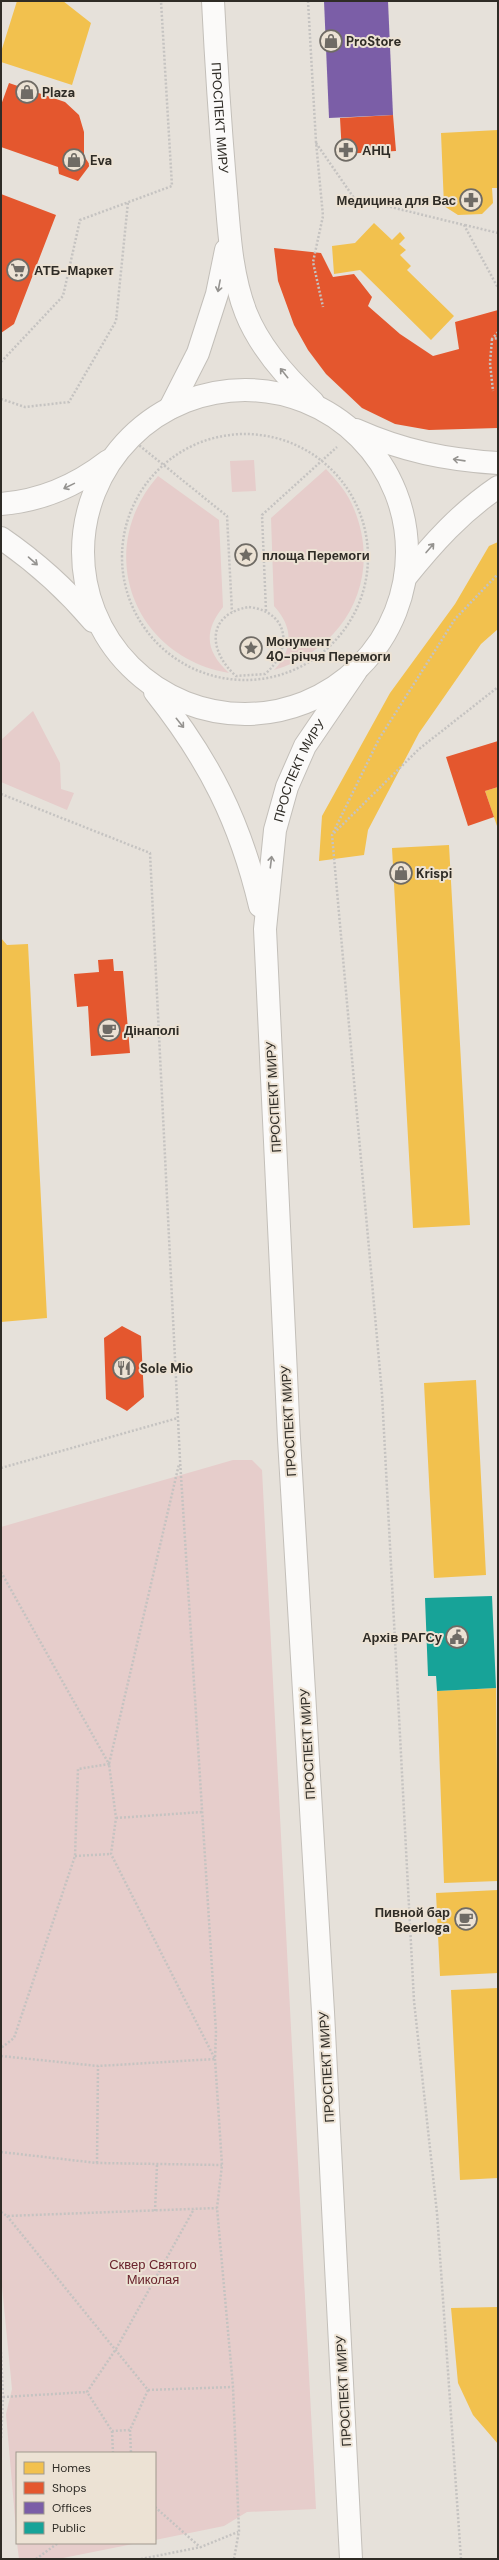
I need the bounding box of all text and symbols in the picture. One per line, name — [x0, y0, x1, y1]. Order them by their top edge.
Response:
shop icon: ProStore — [318, 28, 344, 54]
place label: ProStore — [346, 33, 402, 50]
street label: ПРОСПЕКТ МИРУ — [207, 62, 232, 175]
shop icon: Plaza — [14, 79, 40, 105]
place label: Plaza — [42, 84, 75, 101]
pharmacy icon: АНЦ — [333, 137, 359, 163]
place label: АНЦ — [362, 142, 391, 159]
shop icon: Eva — [61, 147, 87, 173]
place label: Eva — [90, 152, 112, 169]
pharmacy icon: Медицина для Вас — [458, 187, 484, 213]
place label: Медицина для Вас — [337, 192, 456, 209]
supermarket icon: АТБ-Маркет — [5, 257, 31, 283]
place label: АТБ-Маркет — [34, 262, 114, 279]
one-way arrow — [215, 279, 223, 292]
one-way arrow — [280, 367, 289, 378]
one-way arrow — [453, 456, 466, 464]
one-way arrow — [63, 483, 75, 490]
place icon: площа Перемоги — [233, 542, 259, 568]
one-way arrow — [425, 543, 434, 553]
place label: площа Перемоги — [262, 547, 370, 564]
one-way arrow — [27, 556, 38, 565]
place label: Монумент 40-річчя Перемоги — [266, 633, 391, 665]
place icon: Монумент 40-річчя Перемоги — [238, 635, 264, 661]
street label: ПРОСПЕКТ МИРУ — [270, 716, 330, 824]
one-way arrow — [176, 717, 184, 728]
one-way arrow — [267, 856, 275, 869]
shop icon: Krispi — [388, 860, 414, 886]
place label: Krispi — [416, 865, 452, 882]
cafe icon: Дінаполі — [96, 1017, 122, 1043]
place label: Дінаполі — [124, 1022, 179, 1039]
street label: ПРОСПЕКТ МИРУ — [262, 1040, 285, 1153]
restaurant icon: Sole Mio — [111, 1355, 137, 1381]
place label: Sole Mio — [140, 1360, 193, 1377]
street label: ПРОСПЕКТ МИРУ — [277, 1364, 300, 1477]
public building icon: Архів РАГСу — [444, 1624, 470, 1650]
place label: Архів РАГСу — [362, 1629, 443, 1646]
street label: ПРОСПЕКТ МИРУ — [296, 1687, 319, 1800]
place label: Пивной бар Beerloga — [375, 1904, 450, 1936]
cafe icon: Пивной бар Beerloga — [453, 1906, 479, 1932]
street label: ПРОСПЕКТ МИРУ — [315, 2010, 338, 2123]
park label: Сквер Святого Миколая — [109, 2256, 197, 2288]
street label: ПРОСПЕКТ МИРУ — [332, 2334, 355, 2447]
legend — [16, 2452, 156, 2544]
text: Homes — [52, 2460, 91, 2476]
text: Shops — [52, 2480, 87, 2496]
text: Offices — [52, 2500, 92, 2516]
text: Public — [52, 2520, 86, 2536]

